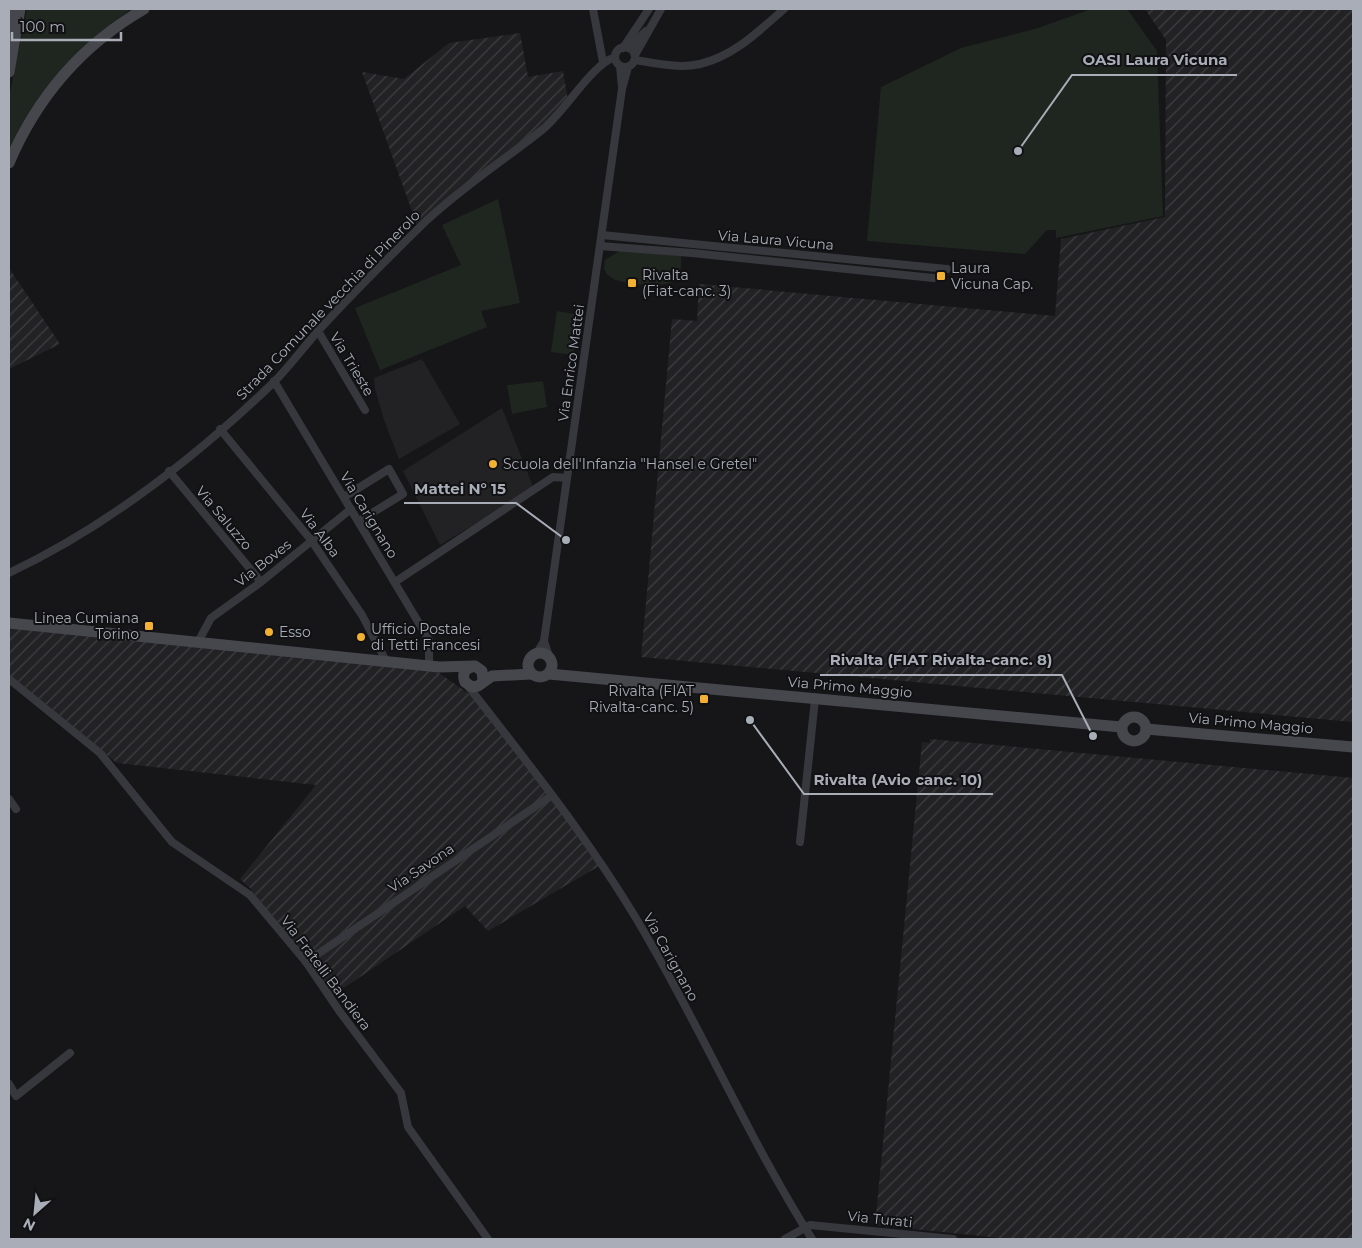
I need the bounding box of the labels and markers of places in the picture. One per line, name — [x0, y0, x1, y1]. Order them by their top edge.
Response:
callout: OASI Laura Vicuna — [1072, 45, 1237, 75]
place label: Laura Vicuna Cap. — [951, 259, 1033, 293]
place label: Rivalta (Fiat-canc. 3) — [642, 266, 731, 300]
marker: Laura Vicuna Cap. — [935, 270, 947, 282]
marker: Rivalta (Fiat-canc. 3) — [626, 277, 638, 289]
place label: Scuola dell'Infanzia "Hansel e Gretel" — [503, 455, 757, 473]
marker: Scuola dell'Infanzia "Hansel e Gretel" — [487, 458, 499, 470]
callout: Mattei N° 15 — [404, 473, 516, 503]
place label: Linea Cumiana Torino — [34, 609, 139, 643]
marker: Linea Cumiana Torino — [143, 620, 155, 632]
place label: Ufficio Postale di Tetti Francesi — [371, 620, 481, 654]
place label: Esso — [279, 623, 311, 641]
marker: Esso — [263, 626, 275, 638]
marker: Ufficio Postale di Tetti Francesi — [355, 631, 367, 643]
callout: Rivalta (FIAT Rivalta-canc. 8) — [820, 645, 1062, 675]
place label: Rivalta (FIAT Rivalta-canc. 5) — [589, 682, 694, 716]
marker: Rivalta (FIAT Rivalta-canc. 5) — [698, 693, 710, 705]
callout: Rivalta (Avio canc. 10) — [804, 764, 993, 794]

